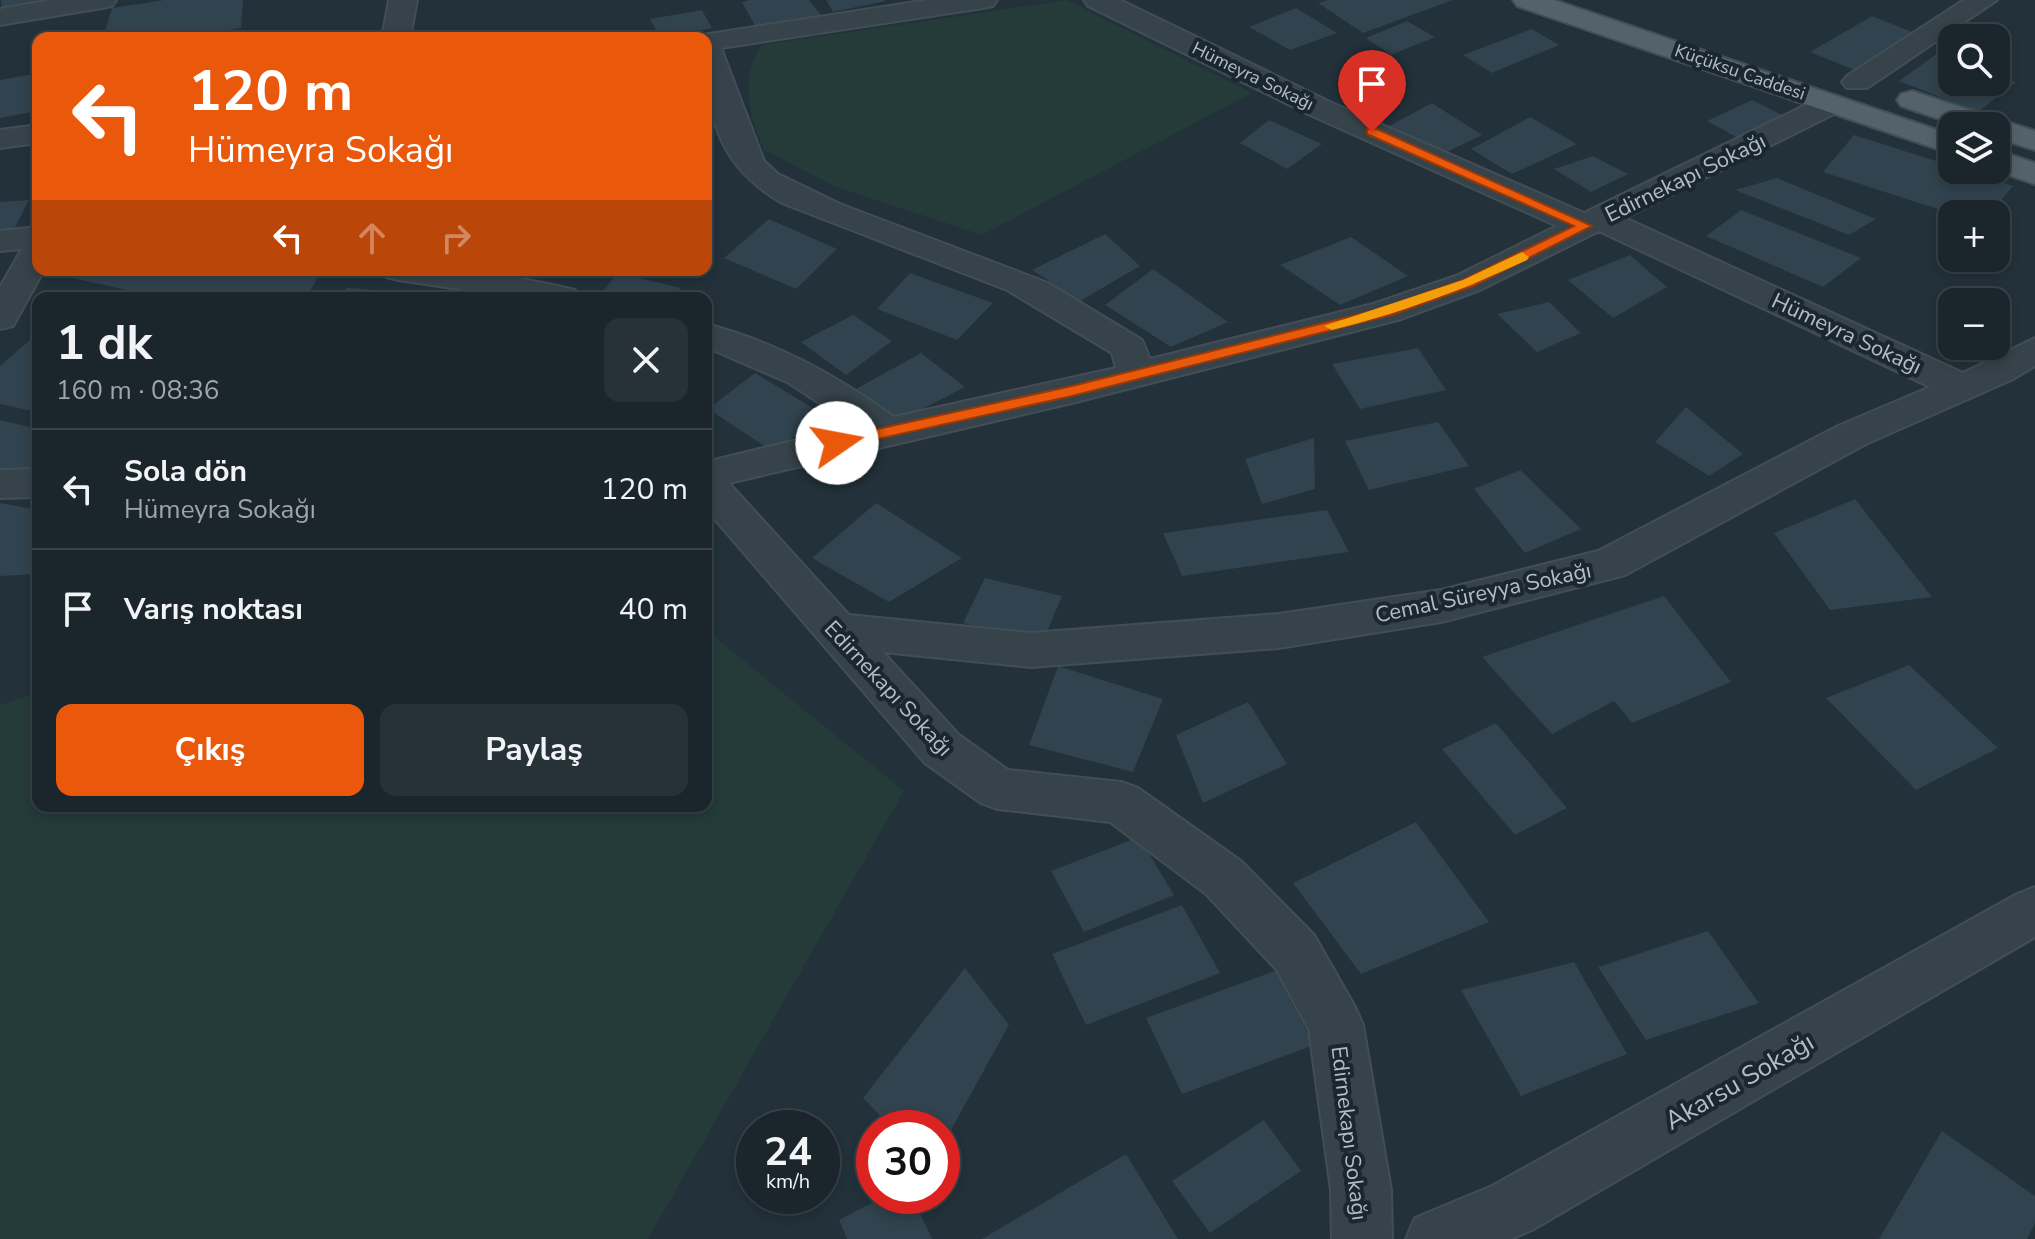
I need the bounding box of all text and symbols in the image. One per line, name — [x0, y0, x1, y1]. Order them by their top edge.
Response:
map controls — [1938, 24, 2010, 360]
button: search — [1938, 24, 2010, 96]
street label: Hümeyra Sokağı — [1188, 36, 1318, 116]
street label: Küçüksu Caddesi — [1672, 38, 1808, 106]
pin — [1338, 50, 1406, 132]
text: 120 m — [188, 53, 353, 130]
icon: arrive — [1350, 62, 1394, 106]
icon: left — [56, 64, 160, 168]
button: layers — [1938, 112, 2010, 184]
text: Hümeyra Sokağı — [188, 126, 453, 175]
street label: Edirnekapı Sokağı — [1600, 126, 1771, 230]
button: + — [1938, 200, 2010, 272]
icon: left — [266, 216, 310, 260]
icon: ahead — [350, 216, 394, 260]
icon: right — [434, 216, 478, 260]
street label: Hümeyra Sokağı — [1767, 286, 1926, 382]
button: − — [1938, 288, 2010, 360]
text: 1 dk — [56, 310, 152, 376]
button: close — [604, 318, 688, 402]
text: 160 m · 08:36 — [56, 373, 219, 408]
position arrow — [795, 401, 879, 485]
text: Sola dön — [124, 451, 247, 492]
icon: left — [56, 467, 100, 511]
text: 120 m — [601, 469, 688, 510]
text: Hümeyra Sokağı — [124, 492, 316, 527]
street label: Cemal Süreyya Sokağı — [1372, 555, 1594, 631]
icon: arrive — [56, 587, 100, 631]
text: Varış noktası — [124, 589, 303, 630]
text: 40 m — [619, 589, 688, 630]
street label: Edirnekapı Sokağı — [818, 614, 959, 763]
button: Çıkış — [56, 704, 364, 796]
button: Paylaş — [380, 704, 688, 796]
street label: Akarsu Sokağı — [1658, 1025, 1820, 1138]
street label: Edirnekapı Sokağı — [1323, 1044, 1375, 1222]
speed limit sign: 30 — [856, 1110, 960, 1214]
text: 24 — [764, 1125, 812, 1179]
text: km/h — [766, 1168, 810, 1195]

